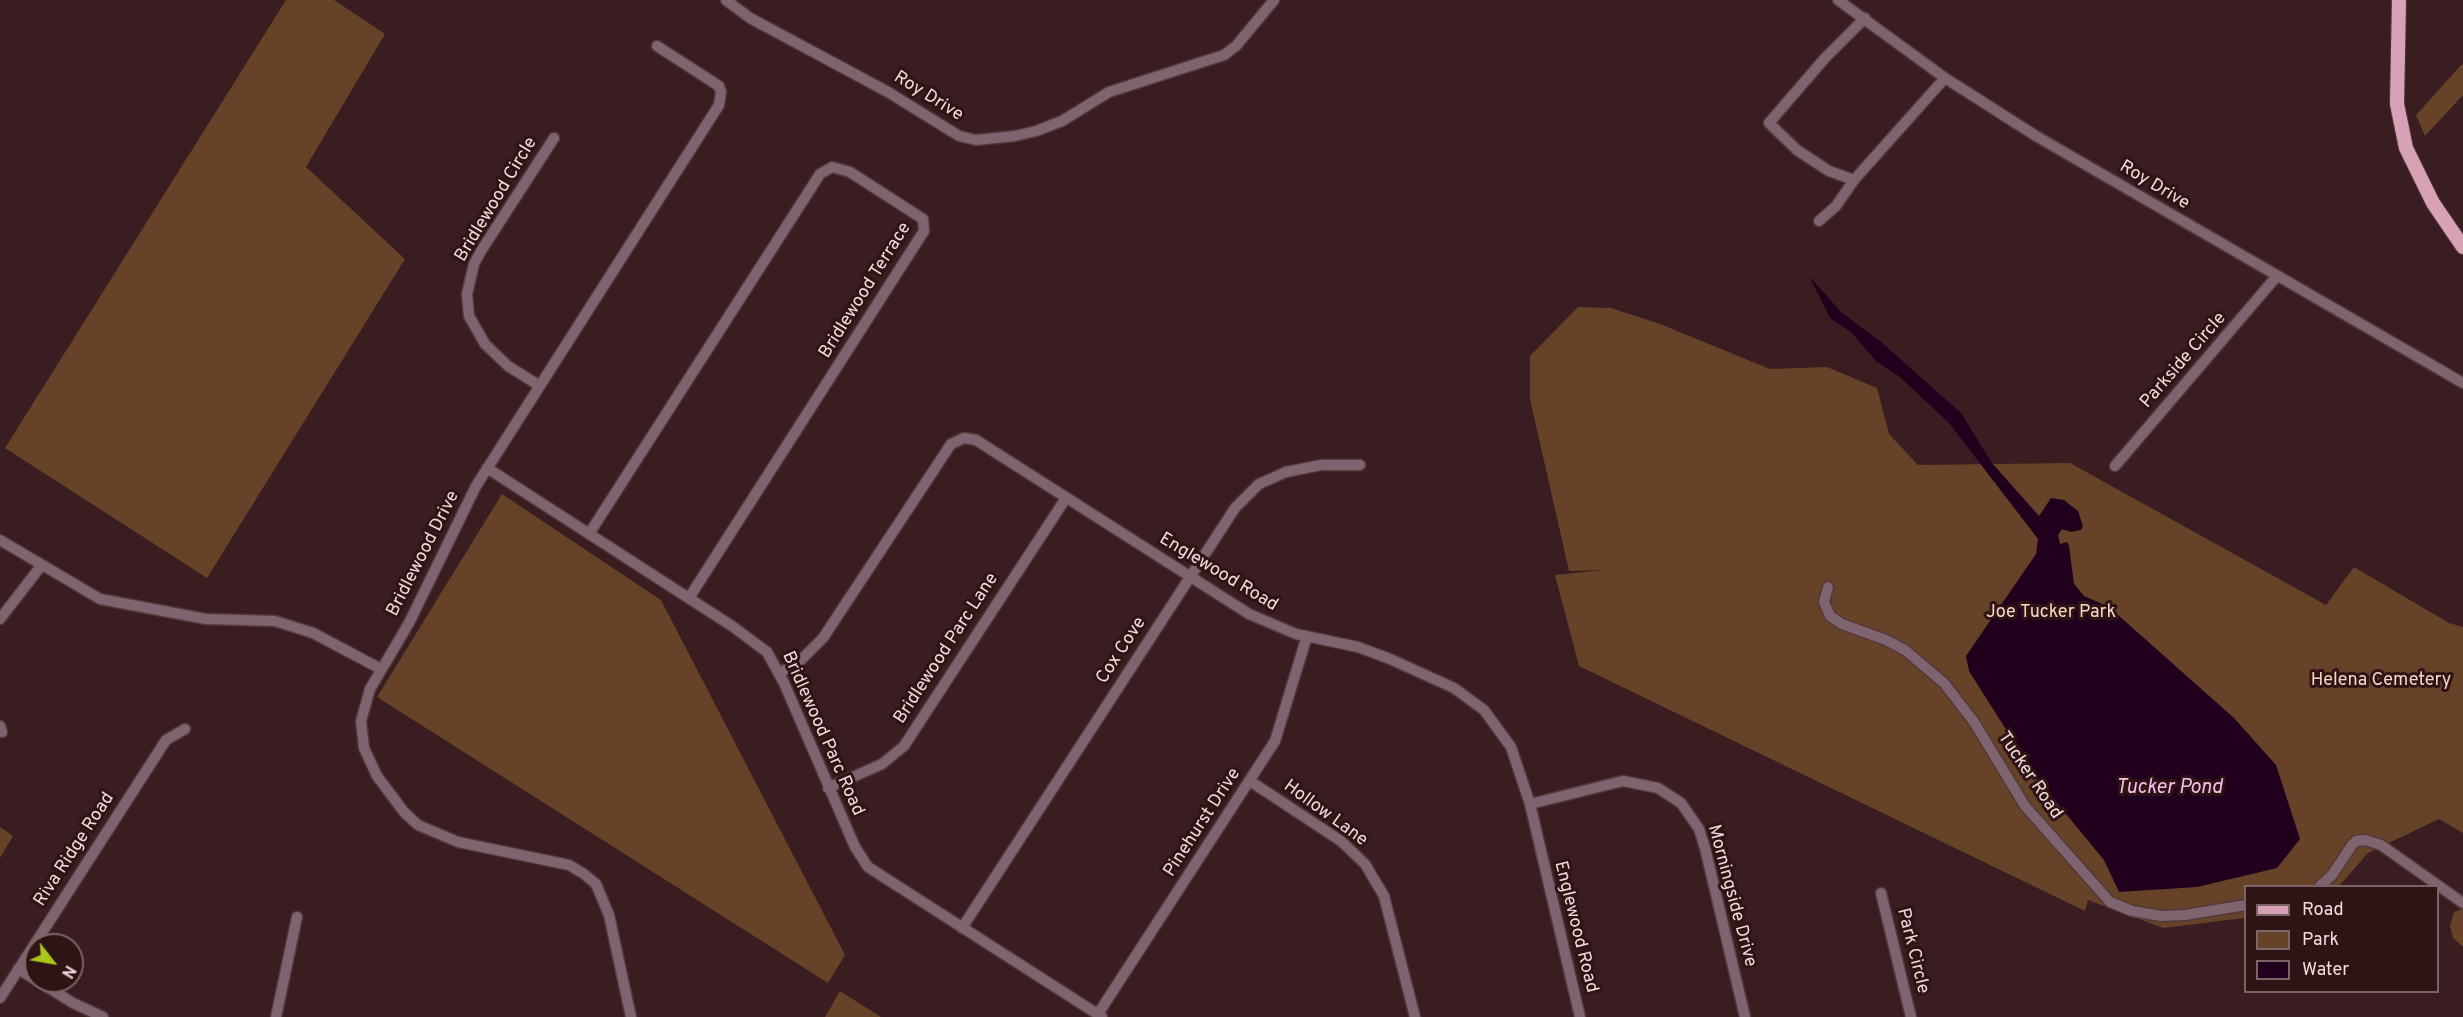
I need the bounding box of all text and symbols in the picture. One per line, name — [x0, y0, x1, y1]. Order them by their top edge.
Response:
street label: Roy Drive — [889, 67, 967, 127]
street label: Bridlewood Circle — [451, 134, 543, 266]
street label: Roy Drive — [2115, 157, 2193, 215]
street label: Bridlewood Terrace — [815, 219, 917, 363]
street label: Parkside Circle — [2136, 309, 2232, 413]
street label: Bridlewood Drive — [383, 488, 465, 620]
street label: Englewood Road — [1155, 529, 1281, 617]
street label: Bridlewood Parc Lane — [890, 569, 1004, 729]
park label: Joe Tucker Park — [1986, 602, 2116, 624]
street label: Cox Cove — [1092, 613, 1152, 689]
street label: Bridlewood Parc Road — [776, 649, 868, 819]
park label: Helena Cemetery — [2311, 670, 2451, 692]
street label: Tucker Road — [1992, 728, 2066, 824]
street label: Pinehurst Drive — [1160, 765, 1246, 881]
street label: Hollow Lane — [1279, 776, 1371, 852]
water label: Tucker Pond — [2116, 777, 2222, 801]
street label: Riva Ridge Road — [30, 789, 120, 911]
street label: Morningside Drive — [1702, 823, 1760, 969]
street label: Englewood Road — [1548, 859, 1602, 995]
legend — [2244, 885, 2439, 993]
text: Road — [2302, 899, 2344, 922]
street label: Park Circle — [1891, 906, 1933, 996]
text: Park — [2302, 929, 2339, 952]
north arrow — [24, 933, 84, 993]
text: Water — [2302, 959, 2349, 982]
text: N — [56, 961, 79, 981]

